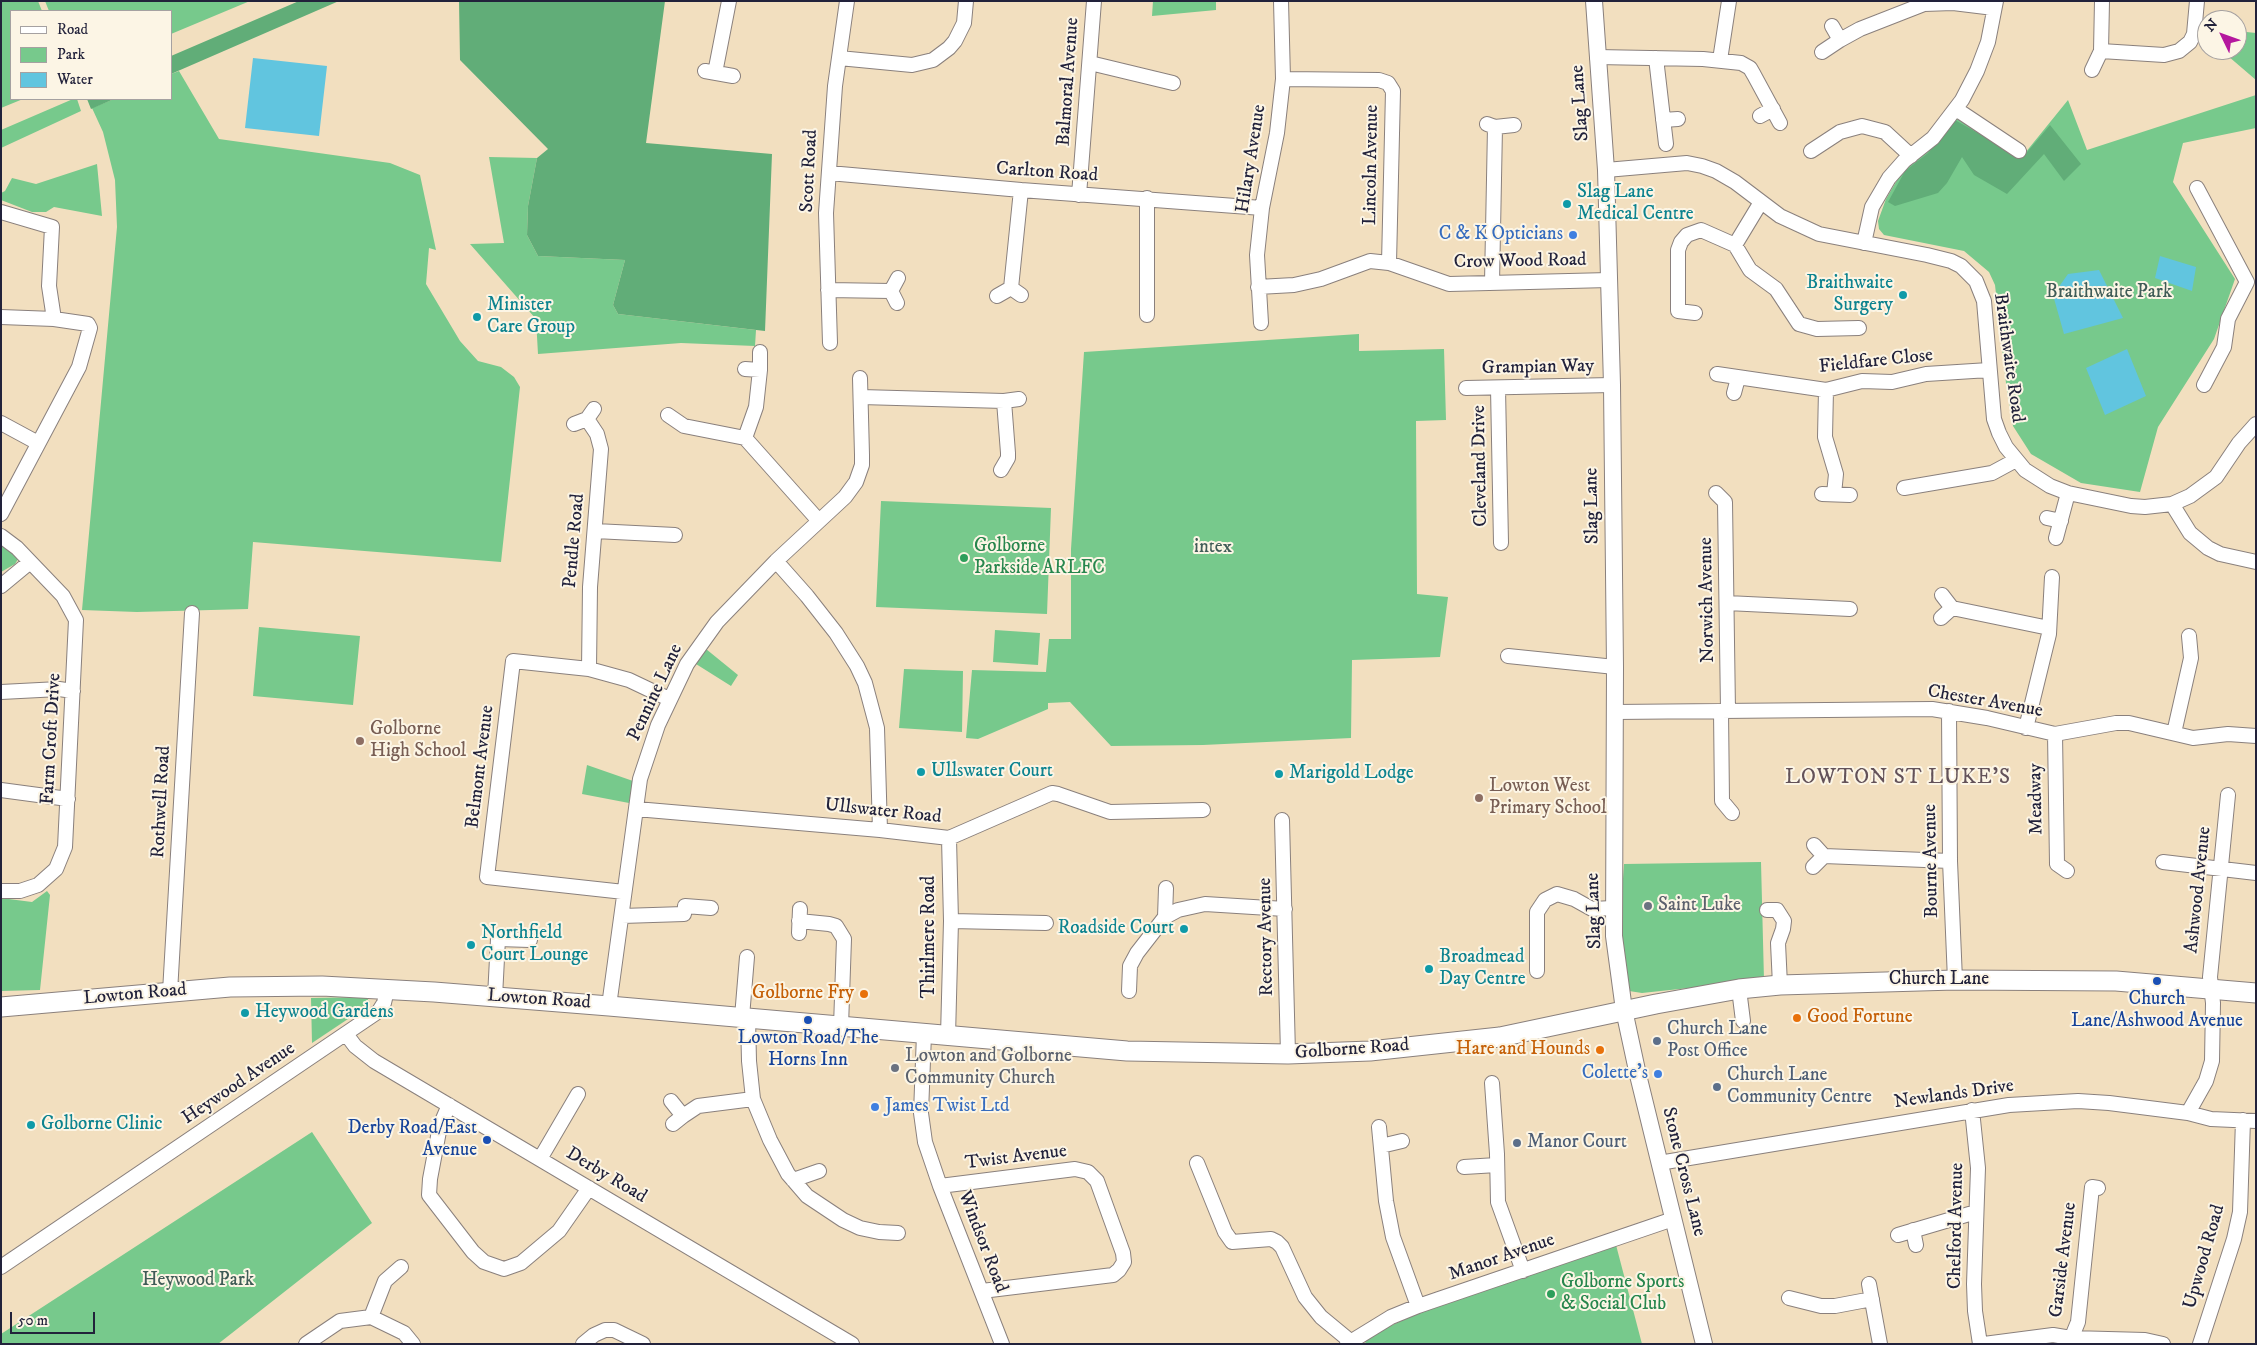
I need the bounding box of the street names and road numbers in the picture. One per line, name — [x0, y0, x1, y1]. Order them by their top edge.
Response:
street label: Balmoral Avenue — [1053, 17, 1085, 147]
street label: Slag Lane — [1567, 64, 1595, 142]
street label: Hilary Avenue — [1232, 103, 1272, 215]
street label: Lincoln Avenue — [1360, 105, 1384, 225]
street label: Scott Road — [796, 129, 824, 213]
street label: Carlton Road — [995, 158, 1099, 188]
street label: Crow Wood Road — [1453, 249, 1587, 275]
street label: Braithwaite Road — [1988, 292, 2028, 424]
street label: Fieldfare Close — [1818, 345, 1934, 379]
street label: Grampian Way — [1482, 356, 1594, 380]
street label: Cleveland Drive — [1469, 405, 1493, 527]
street label: Slag Lane — [1581, 468, 1605, 544]
street label: Pendle Road — [560, 493, 590, 589]
street label: Norwich Avenue — [1696, 537, 1720, 663]
street label: Pennine Lane — [624, 641, 688, 745]
street label: Farm Croft Drive — [37, 673, 67, 805]
street label: Chester Avenue — [1926, 681, 2044, 723]
street label: Belmont Avenue — [462, 704, 500, 830]
street label: Rothwell Road — [148, 745, 176, 859]
street label: Meadway — [2025, 763, 2049, 835]
street label: Ullswater Road — [824, 795, 942, 829]
street label: Bourne Avenue — [1920, 804, 1944, 918]
street label: Ashwood Avenue — [2181, 826, 2217, 954]
street label: Slag Lane — [1582, 872, 1608, 950]
street label: Thirlmere Road — [919, 876, 941, 998]
street label: Rectory Avenue — [1255, 877, 1279, 997]
street label: Church Lane — [1889, 969, 1989, 991]
street label: Lowton Road — [82, 979, 188, 1011]
street label: Lowton Road — [486, 985, 592, 1015]
street label: Golborne Road — [1294, 1035, 1410, 1065]
street label: Heywood Avenue — [178, 1038, 300, 1130]
street label: Newlands Drive — [1893, 1075, 2015, 1115]
street label: Stone Cross Lane — [1656, 1105, 1710, 1239]
street label: Twist Avenue — [964, 1140, 1068, 1176]
street label: Derby Road — [561, 1143, 651, 1209]
street label: Chelford Avenue — [1944, 1163, 1970, 1289]
street label: Windsor Road — [952, 1188, 1012, 1296]
street label: Garside Avenue — [2046, 1201, 2082, 1319]
street label: Upwood Road — [2179, 1202, 2231, 1312]
street label: Manor Avenue — [1446, 1229, 1558, 1287]

